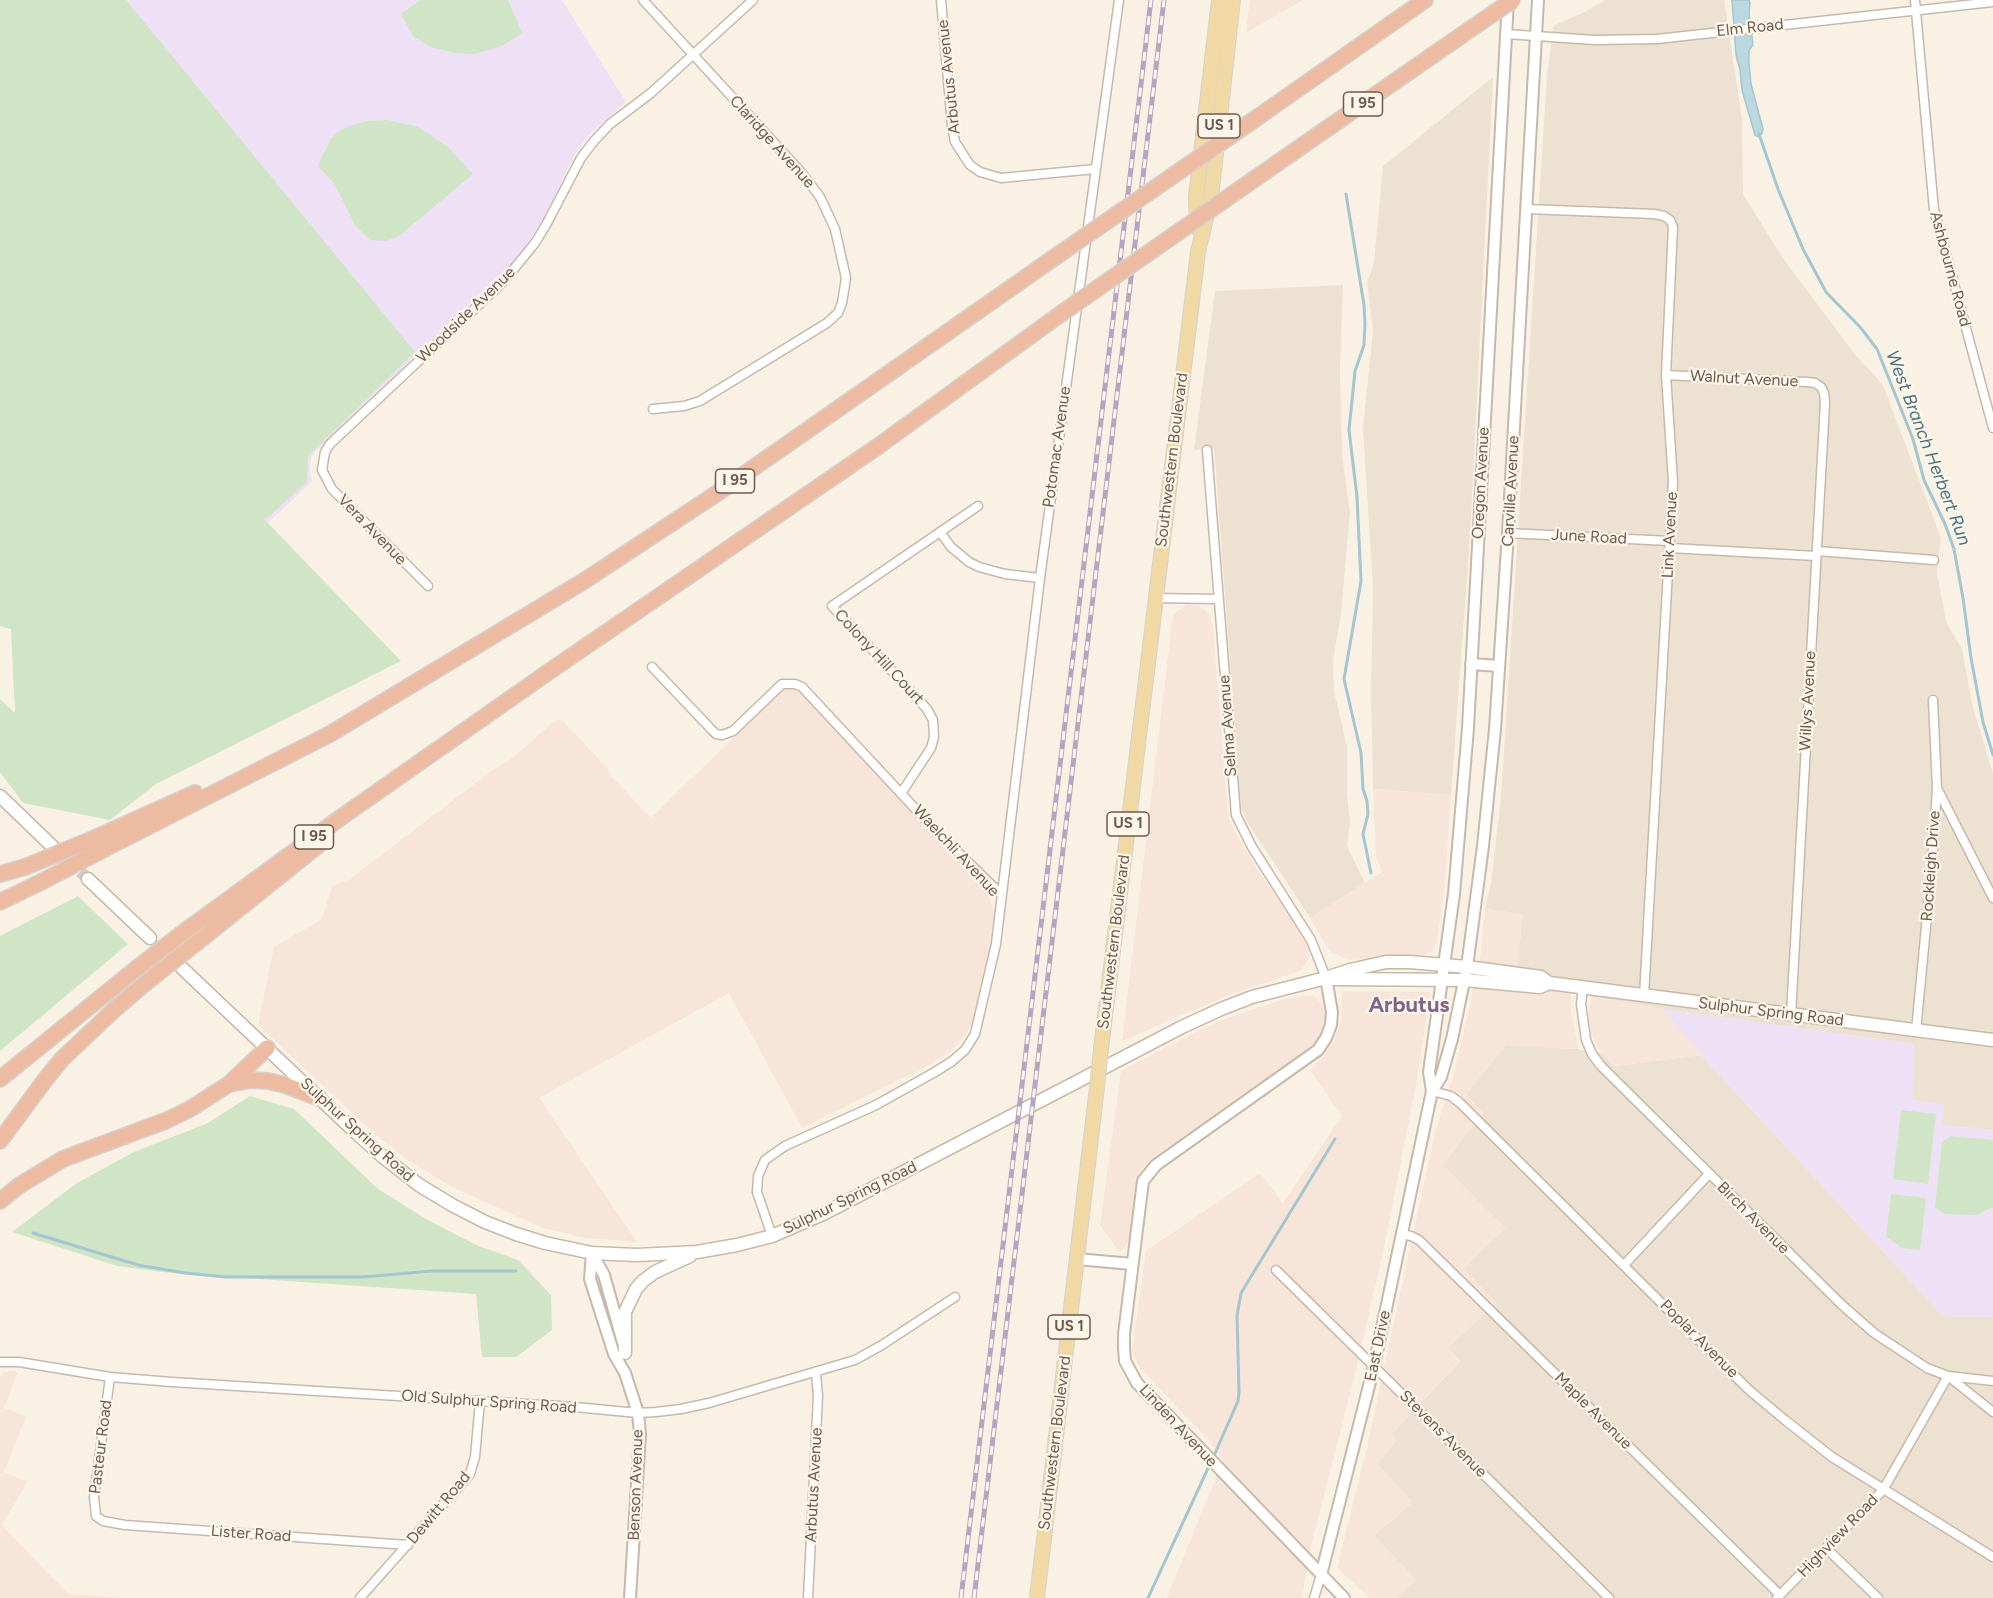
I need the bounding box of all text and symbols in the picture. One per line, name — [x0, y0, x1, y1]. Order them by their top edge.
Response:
street label: Elm Road — [1715, 15, 1785, 41]
street label: Arbutus Avenue — [933, 19, 965, 135]
street label: Claridge Avenue — [725, 92, 819, 192]
road number: I 95 — [1344, 92, 1382, 116]
road number: US 1 — [1198, 114, 1240, 138]
street label: Ashbourne Road — [1925, 209, 1975, 329]
street label: Woodside Avenue — [413, 263, 519, 367]
water label: West Branch Herbert Run — [1881, 347, 1975, 549]
street label: Walnut Avenue — [1689, 367, 1799, 391]
street label: Southwestern Boulevard — [1152, 372, 1192, 548]
street label: Potomac Avenue — [1039, 385, 1075, 509]
street label: Oregon Avenue — [1468, 426, 1494, 540]
street label: Carville Avenue — [1499, 435, 1523, 547]
road number: I 95 — [716, 469, 754, 493]
street label: Vera Avenue — [334, 491, 410, 569]
street label: Link Avenue — [1658, 491, 1682, 579]
street label: June Road — [1551, 525, 1627, 549]
street label: Colony Hill Court — [830, 606, 928, 708]
street label: Willys Avenue — [1796, 651, 1820, 751]
street label: Selma Avenue — [1215, 674, 1241, 778]
street label: Waelchli Avenue — [909, 801, 1003, 901]
street label: Rockleigh Drive — [1918, 810, 1944, 922]
road number: US 1 — [1107, 812, 1149, 836]
road number: I 95 — [294, 825, 334, 849]
street label: Southwestern Boulevard — [1094, 854, 1134, 1030]
district label: Arbutus — [1368, 993, 1450, 1019]
street label: Sulphur Spring Road — [1697, 994, 1845, 1030]
street label: Sulphur Spring Road — [296, 1074, 418, 1186]
street label: Sulphur Spring Road — [780, 1157, 920, 1239]
street label: Birch Avenue — [1713, 1178, 1793, 1258]
street label: Poplar Avenue — [1656, 1296, 1742, 1382]
street label: East Drive — [1361, 1309, 1395, 1383]
road number: US 1 — [1048, 1315, 1090, 1339]
street label: Southwestern Boulevard — [1035, 1355, 1075, 1531]
street label: Maple Avenue — [1550, 1368, 1636, 1454]
street label: Linden Avenue — [1135, 1381, 1221, 1471]
street label: Old Sulphur Spring Road — [401, 1386, 577, 1418]
street label: Stevens Avenue — [1395, 1386, 1491, 1482]
street label: Pasteur Road — [86, 1399, 116, 1495]
street label: Arbutus Avenue — [801, 1427, 827, 1543]
street label: Benson Avenue — [624, 1429, 648, 1541]
street label: Dewitt Road — [403, 1468, 475, 1548]
street label: Highview Road — [1794, 1491, 1882, 1581]
street label: Lister Road — [210, 1522, 292, 1546]

